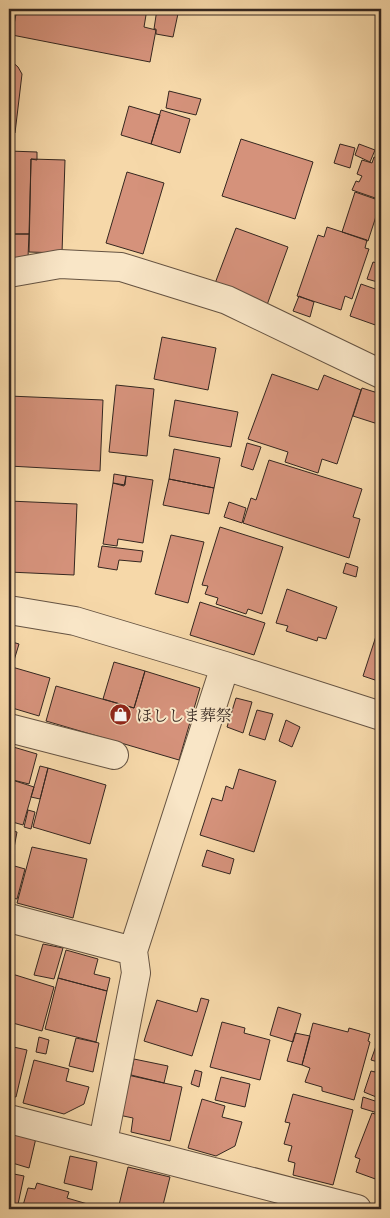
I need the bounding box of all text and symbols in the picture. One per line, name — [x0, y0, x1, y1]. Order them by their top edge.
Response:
shop icon: ほししま葬祭 — [108, 703, 132, 727]
place label: ほししま葬祭 — [136, 706, 232, 726]

